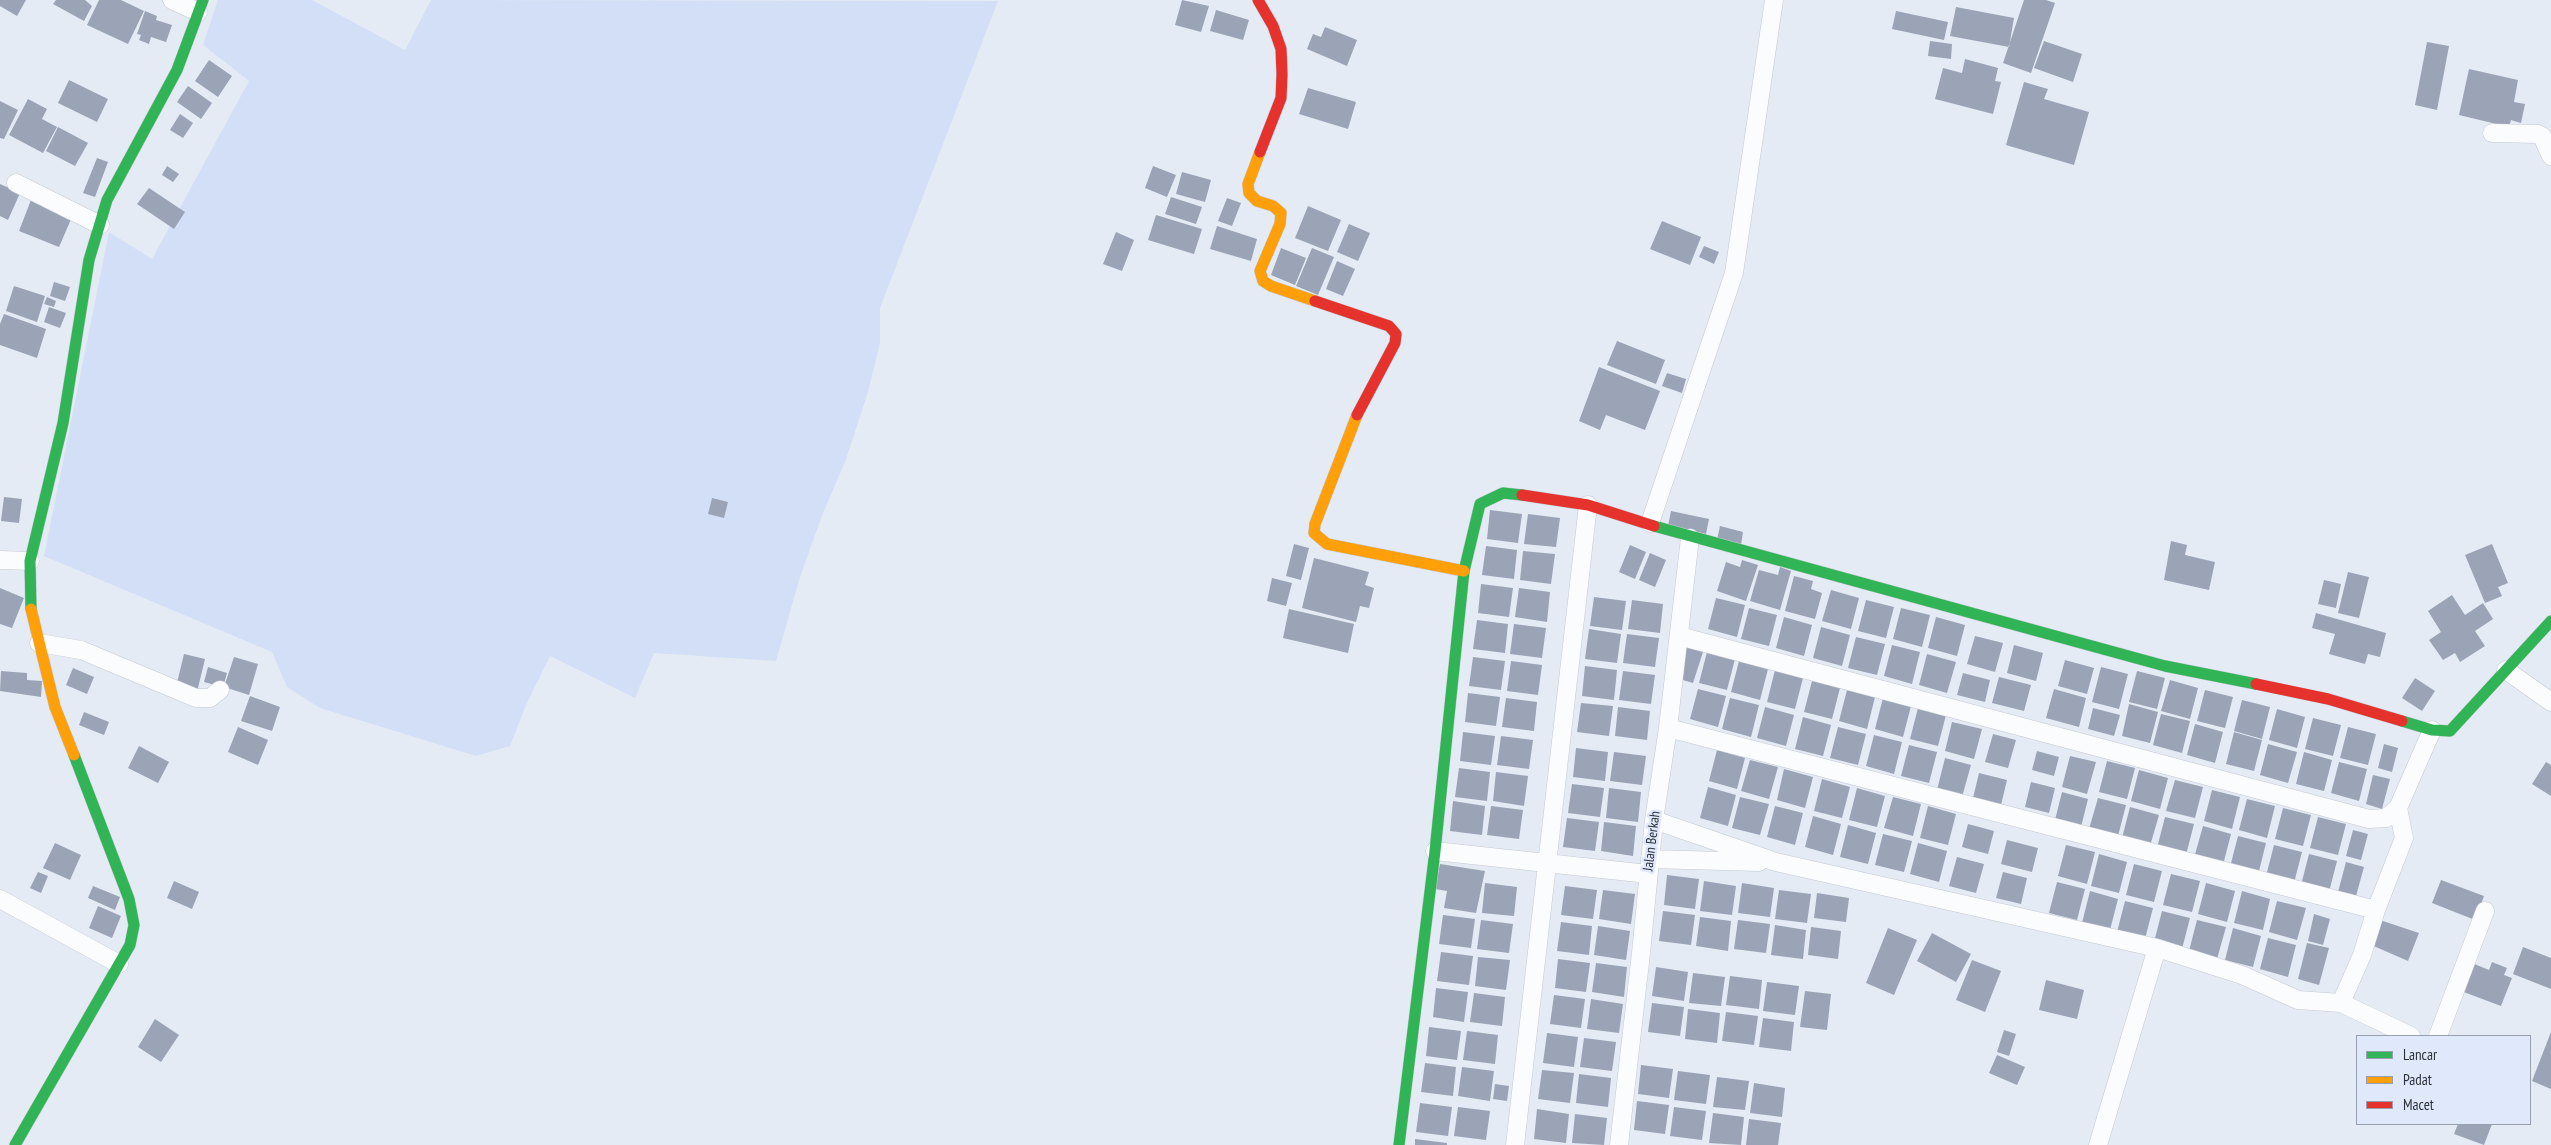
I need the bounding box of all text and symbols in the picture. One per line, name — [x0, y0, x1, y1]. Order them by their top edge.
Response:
street label: Jalan Berkah — [1640, 810, 1664, 872]
legend — [2356, 1035, 2531, 1125]
text: Lancar — [2403, 1045, 2437, 1064]
text: Padat — [2403, 1070, 2432, 1089]
text: Macet — [2403, 1095, 2434, 1114]

